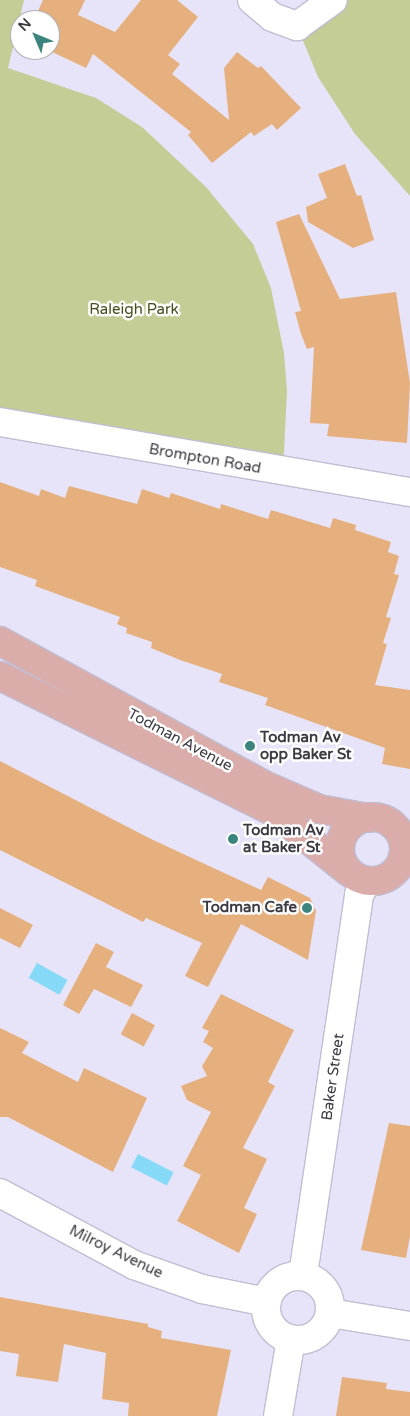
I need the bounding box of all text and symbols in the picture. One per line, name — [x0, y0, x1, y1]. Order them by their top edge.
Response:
north arrow — [10, 10, 60, 60]
text: N — [15, 15, 35, 35]
park label: Raleigh Park — [89, 301, 179, 319]
street label: Brompton Road — [148, 440, 262, 478]
street label: Todman Avenue — [125, 705, 235, 775]
place label: Todman Av opp Baker St — [260, 728, 352, 763]
marker: Todman Av opp Baker St — [244, 740, 256, 752]
place label: Todman Av at Baker St — [243, 821, 324, 856]
marker: Todman Av at Baker St — [227, 833, 239, 845]
place label: Todman Cafe — [203, 899, 297, 917]
marker: Todman Cafe — [301, 902, 313, 914]
street label: Baker Street — [318, 1032, 348, 1122]
street label: Milroy Avenue — [66, 1222, 166, 1282]

